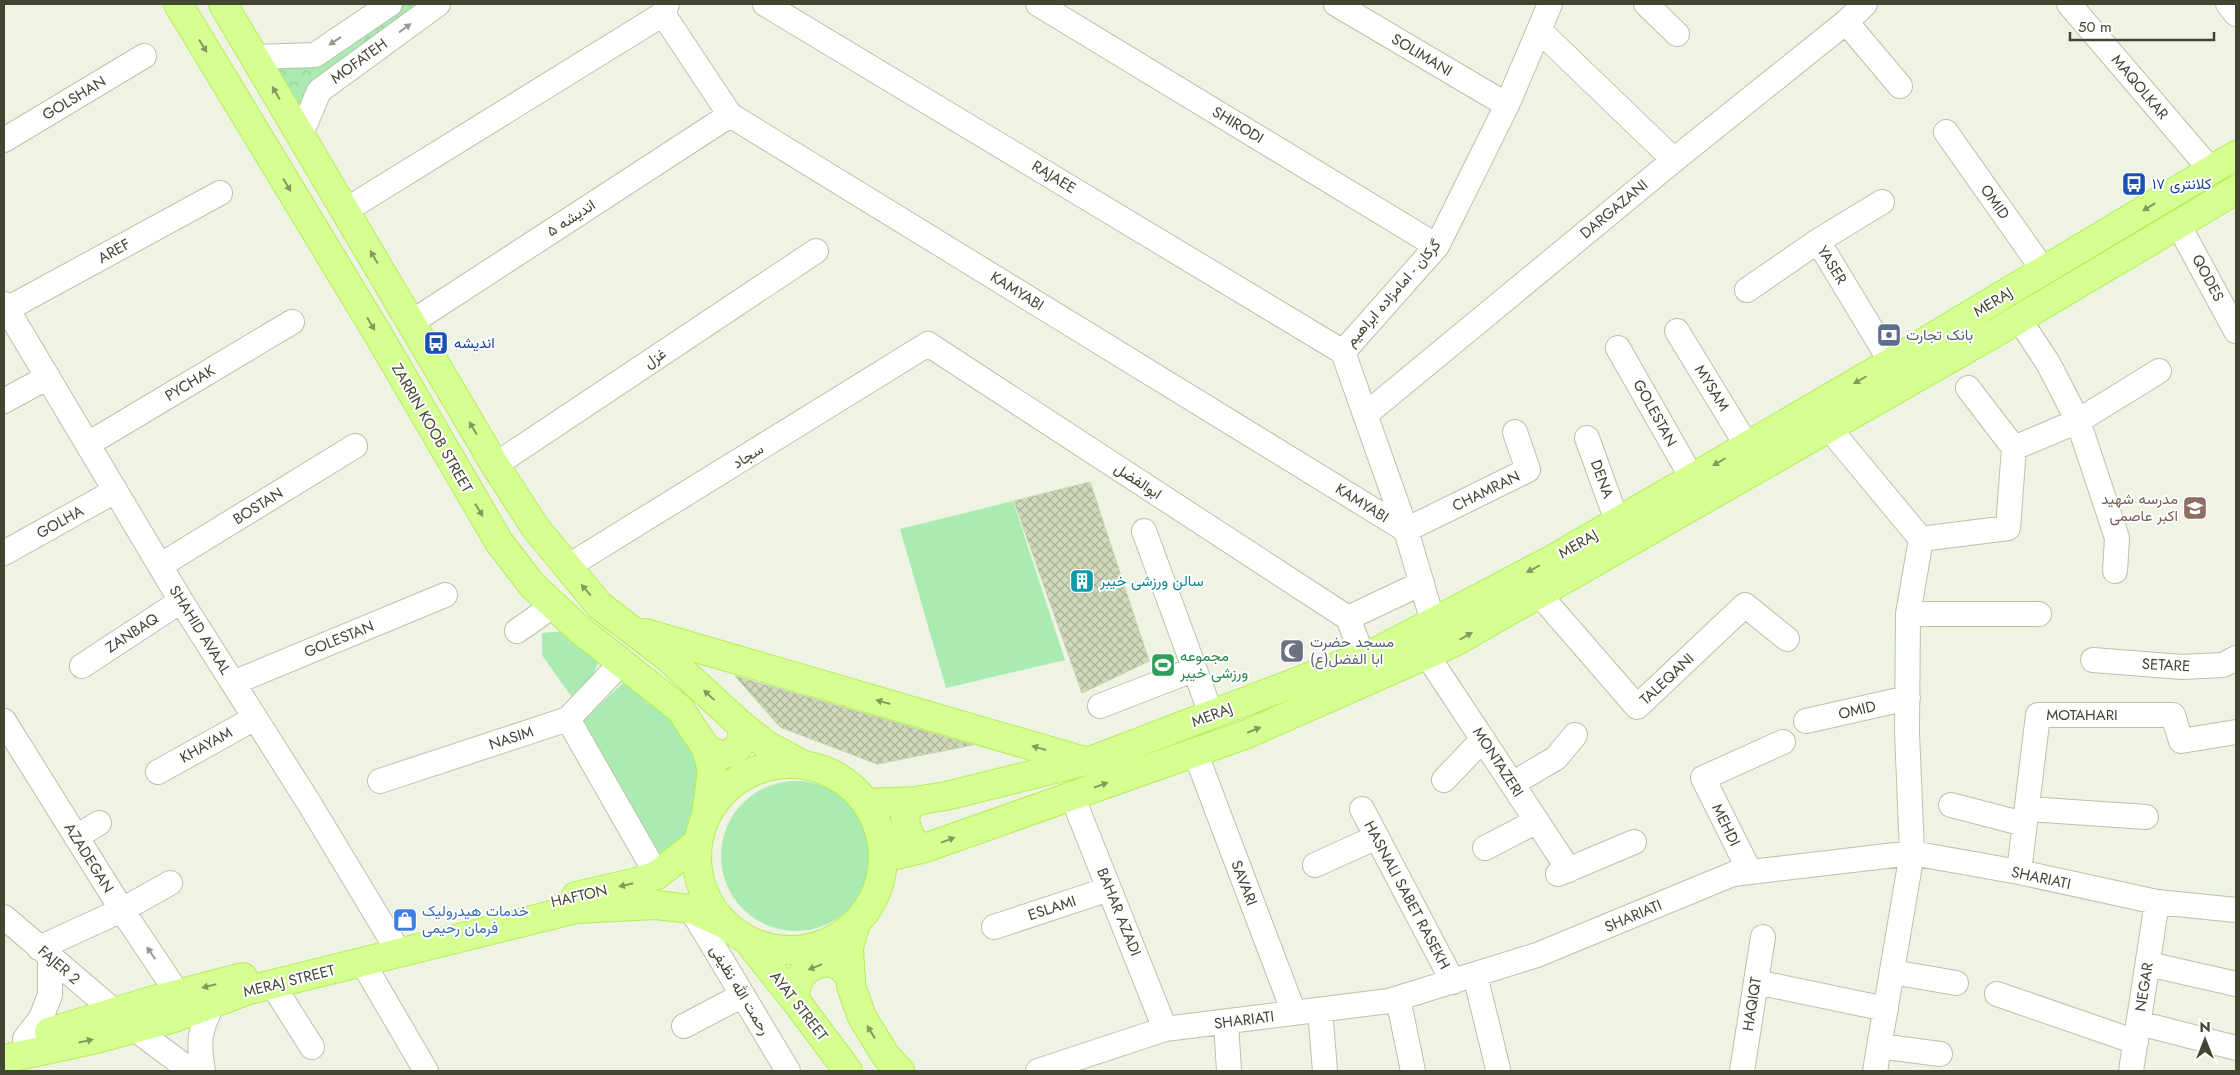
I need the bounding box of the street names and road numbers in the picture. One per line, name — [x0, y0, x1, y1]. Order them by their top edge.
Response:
street label: SOLIMANI — [1387, 28, 1457, 82]
street label: MOFATEH — [326, 33, 392, 89]
street label: MAQOLKAR — [2106, 50, 2174, 125]
street label: GOLSHAN — [38, 70, 110, 126]
street label: SHIRODI — [1208, 101, 1268, 149]
street label: RAJAEE — [1028, 155, 1080, 199]
street label: DARGAZANI — [1575, 174, 1653, 244]
street label: OMID — [1975, 180, 2015, 224]
street label: اندیشه ۵ — [542, 194, 600, 242]
street label: AREF — [94, 233, 134, 269]
street label: گرکان - امامزاده ابراهیم — [1340, 234, 1446, 351]
street label: YASER — [1812, 241, 1853, 289]
street label: QODES — [2186, 251, 2230, 305]
street label: KAMYABI — [986, 266, 1048, 316]
street label: MERAJ — [1969, 282, 2017, 322]
street label: غزل — [639, 342, 671, 373]
street label: PYCHAK — [161, 359, 220, 407]
street label: ZARRIN KOOB STREET — [386, 359, 478, 497]
street label: MYSAM — [1689, 361, 1735, 415]
street label: GOLESTAN — [1628, 375, 1682, 451]
street label: سجاد — [728, 438, 768, 474]
street label: DENA — [1585, 456, 1619, 502]
street label: ابوالفضل — [1110, 457, 1166, 505]
street label: CHAMRAN — [1448, 465, 1524, 517]
street label: KAMYABI — [1331, 478, 1393, 528]
street label: BOSTAN — [229, 482, 287, 530]
street label: GOLHA — [32, 500, 88, 544]
street label: MERAJ — [1554, 524, 1602, 564]
street label: SHAHID AVAAL — [164, 581, 236, 679]
street label: ZANBAQ — [101, 608, 163, 658]
street label: GOLESTAN — [301, 615, 377, 663]
street label: TALEQANI — [1635, 648, 1699, 710]
street label: SETARE — [2141, 653, 2191, 677]
street label: OMID — [1836, 695, 1878, 725]
street label: MERAJ — [1188, 697, 1236, 733]
street label: MOTAHARI — [2046, 704, 2118, 726]
street label: NASIM — [486, 720, 536, 756]
street label: KHAYAM — [176, 722, 236, 768]
street label: MONTAZERI — [1467, 723, 1529, 801]
street label: MEHDI — [1706, 800, 1746, 850]
street label: HASNALI SABET RASEKH — [1358, 817, 1456, 973]
street label: AZADEGAN — [59, 819, 119, 897]
street label: SAVARI — [1225, 857, 1263, 909]
street label: SHARIATI — [2009, 861, 2073, 895]
street label: BAHAR AZADI — [1091, 865, 1147, 959]
street label: HAFTON — [549, 879, 609, 913]
street label: ESLAMI — [1025, 890, 1079, 926]
street label: SHARIATI — [1601, 894, 1665, 938]
street label: FAJER 2 — [33, 940, 85, 990]
street label: رحمت الله نظیفی — [704, 941, 776, 1039]
street label: MERAJ STREET — [241, 959, 337, 1003]
street label: NEGAR — [2129, 960, 2159, 1013]
street label: AYAT STREET — [765, 966, 833, 1046]
street label: HAQIQT — [1737, 975, 1767, 1033]
street label: SHARIATI — [1213, 1005, 1275, 1035]

